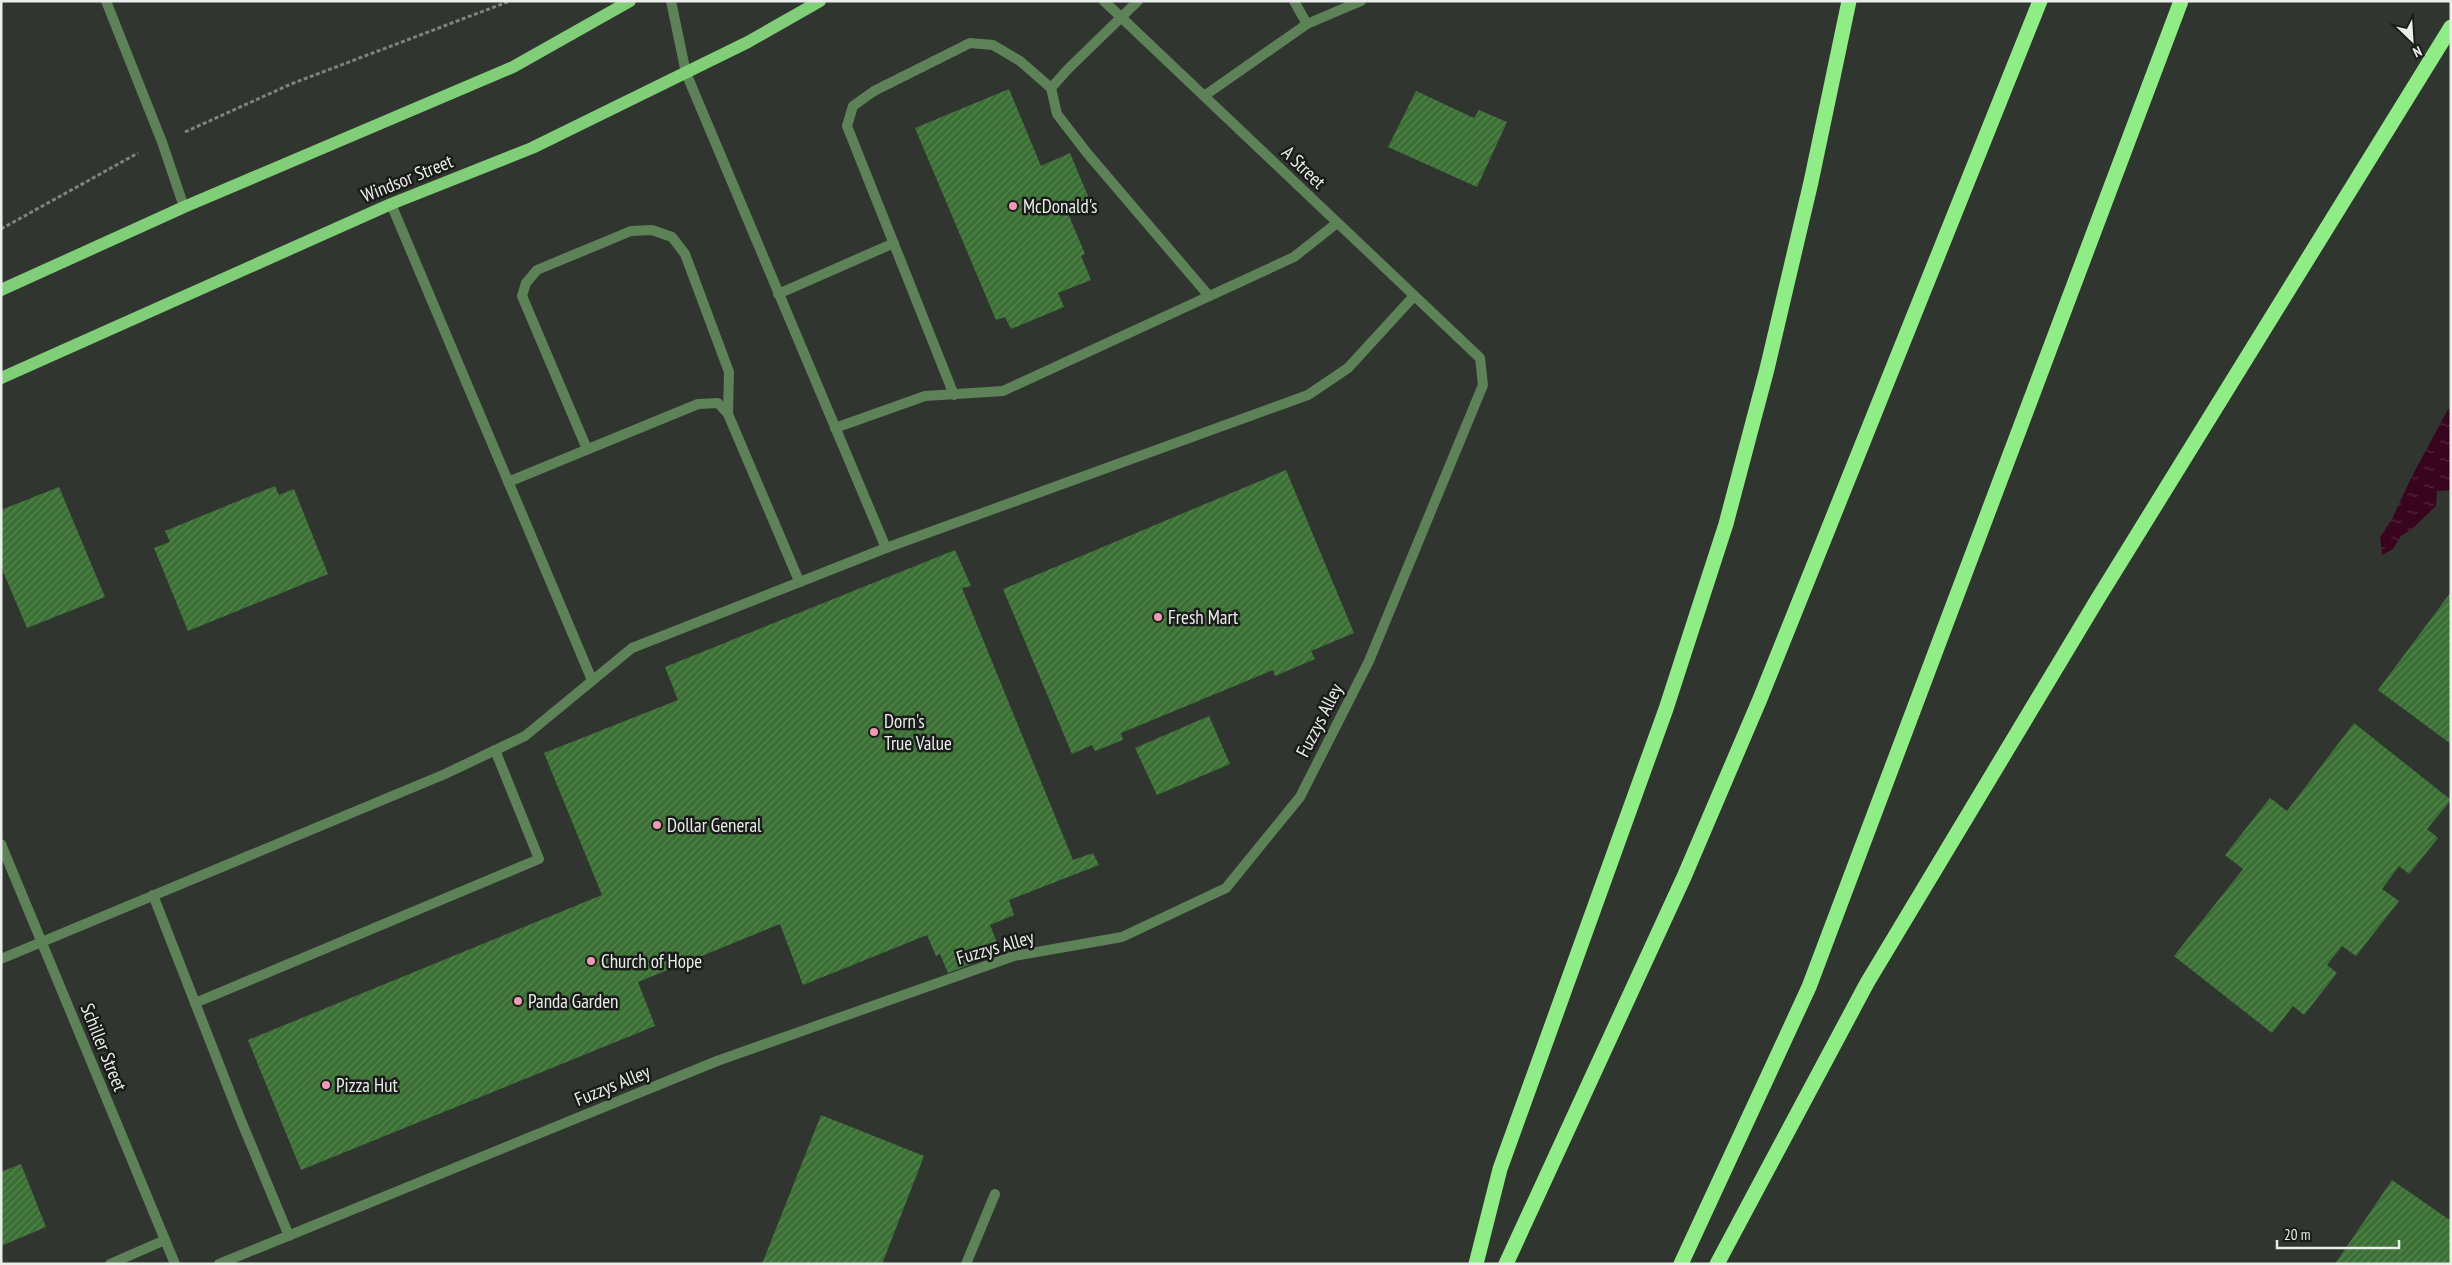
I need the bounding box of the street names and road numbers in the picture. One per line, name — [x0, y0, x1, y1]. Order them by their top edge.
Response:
street label: A Street — [1277, 140, 1331, 194]
street label: Windsor Street — [358, 148, 457, 207]
street label: Fuzzys Alley — [1290, 678, 1348, 761]
street label: Fuzzys Alley — [954, 924, 1037, 969]
street label: Schiller Street — [76, 1000, 133, 1095]
street label: Fuzzys Alley — [571, 1059, 654, 1111]

